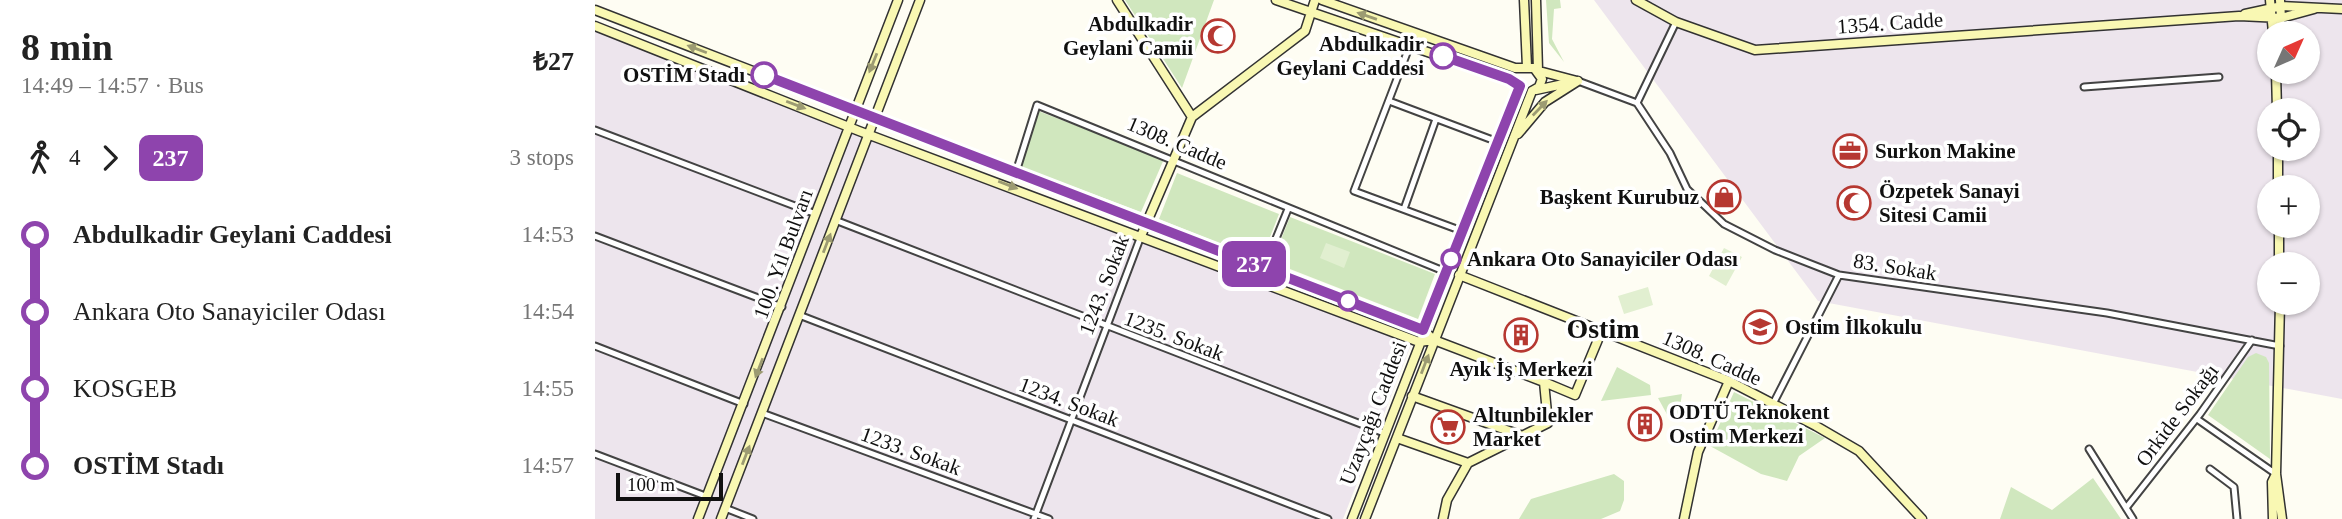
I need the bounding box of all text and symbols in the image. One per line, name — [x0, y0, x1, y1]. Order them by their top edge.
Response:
street label: 1354. Cadde — [1836, 7, 1944, 39]
one-way arrow — [1356, 10, 1377, 21]
place label: Abdulkadir Geylani Camii — [1063, 12, 1193, 60]
mosque icon: Abdulkadir Geylani Camii — [1199, 17, 1237, 55]
north arrow — [2257, 21, 2321, 84]
map controls — [2257, 21, 2320, 315]
text: 8 min — [21, 26, 113, 68]
place label: Abdulkadir Geylani Caddesi — [1276, 32, 1424, 80]
one-way arrow — [686, 43, 707, 54]
marker: Abdulkadir Geylani Caddesi — [1430, 43, 1456, 69]
text: ₺27 — [533, 47, 574, 76]
one-way arrow — [868, 53, 879, 74]
marker: OSTİM Stadı — [751, 62, 777, 88]
place label: OSTİM Stadı — [623, 63, 745, 87]
text: 14:49 – 14:57 · Bus — [21, 73, 204, 98]
button: locate — [2257, 98, 2320, 161]
one-way arrow — [785, 99, 806, 110]
one-way arrow — [1532, 99, 1549, 116]
street label: 1308. Cadde — [1123, 111, 1231, 175]
office icon: Surkon Makine — [1831, 132, 1869, 170]
icon: walk — [21, 139, 59, 177]
icon: forward — [91, 139, 129, 177]
place label: Surkon Makine — [1875, 139, 2016, 163]
text: 4 — [69, 145, 81, 170]
text: 237 — [153, 145, 189, 171]
text: 3 stops — [509, 145, 574, 170]
button: + — [2257, 175, 2320, 238]
shop icon: Başkent Kurubuz — [1705, 178, 1743, 216]
place label: Özpetek Sanayi Sitesi Camii — [1879, 179, 2020, 227]
one-way arrow — [997, 180, 1018, 191]
mosque icon: Özpetek Sanayi Sitesi Camii — [1835, 184, 1873, 222]
place label: Başkent Kurubuz — [1540, 185, 1699, 209]
street label: 100. Yıl Bulvarı — [748, 186, 818, 322]
text: Abdulkadir Geylani Caddesi — [73, 220, 392, 249]
text: 14:53 — [522, 222, 574, 247]
street label: 1243. Sokak — [1074, 231, 1134, 338]
one-way arrow — [821, 232, 832, 253]
line badge: 237 — [1214, 241, 1294, 287]
place label: Ankara Oto Sanayiciler Odası — [1467, 247, 1738, 271]
marker: Ankara Oto Sanayiciler Odası — [1441, 249, 1461, 269]
street label: 83. Sokak — [1852, 249, 1939, 286]
text: 237 — [1236, 251, 1272, 277]
button: − — [2257, 252, 2320, 315]
unlabelled marker — [1338, 291, 1358, 311]
text: Ankara Oto Sanayiciler Odası — [73, 297, 386, 326]
text: 14:54 — [522, 299, 574, 324]
street label: 1235. Sokak — [1121, 306, 1228, 366]
school or university icon: Ostim İlkokulu — [1741, 308, 1779, 346]
district label: Ostim — [1566, 313, 1640, 344]
place label: Ostim İlkokulu — [1785, 315, 1922, 339]
building icon: Ayık İş Merkezi — [1502, 316, 1540, 354]
street label: 1308. Cadde — [1659, 325, 1765, 391]
street label: Uzayçağı Caddesi — [1335, 338, 1412, 488]
one-way arrow — [1419, 353, 1430, 374]
place label: Ayık İş Merkezi — [1449, 357, 1593, 381]
one-way arrow — [753, 358, 764, 379]
street label: Orkide Sokağı — [2131, 359, 2223, 471]
street label: 1234. Sokak — [1016, 372, 1123, 432]
text: KOSGEB — [73, 374, 177, 403]
text: 14:55 — [522, 376, 574, 401]
place label: ODTÜ Teknokent Ostim Merkezi — [1669, 400, 1829, 448]
place label: Altunbilekler Market — [1473, 403, 1593, 451]
building icon: ODTÜ Teknokent Ostim Merkezi — [1626, 405, 1664, 443]
supermarket icon: Altunbilekler Market — [1429, 408, 1467, 446]
street label: 1233. Sokak — [858, 422, 965, 480]
one-way arrow — [740, 445, 751, 466]
text: OSTİM Stadı — [73, 451, 224, 480]
text: 14:57 — [522, 453, 574, 478]
scale bar — [616, 470, 723, 502]
text: 100 m — [627, 474, 675, 495]

